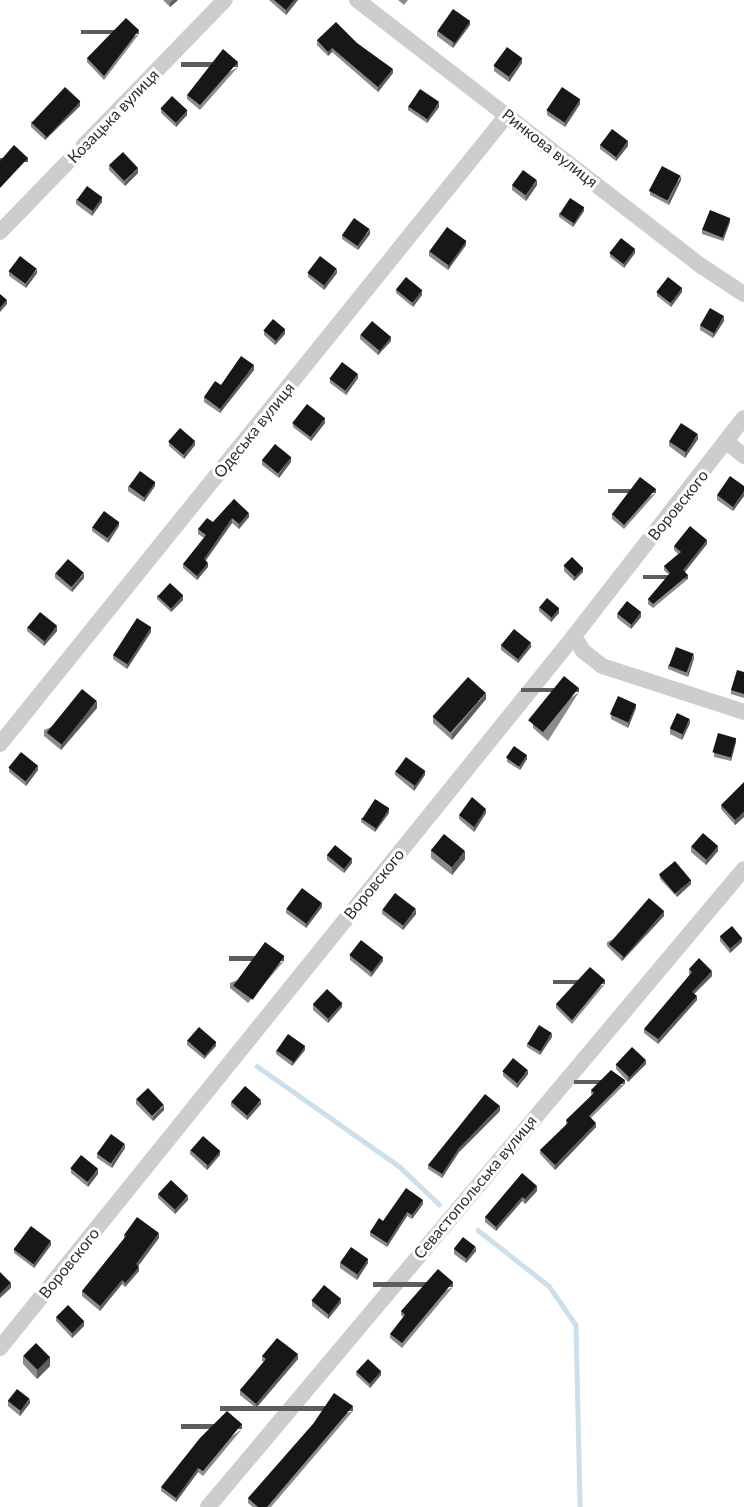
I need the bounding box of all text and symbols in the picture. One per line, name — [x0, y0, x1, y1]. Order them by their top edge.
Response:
street label: Козацька вулиця — [63, 65, 163, 167]
street label: Ринкова вулиця — [498, 105, 602, 191]
street label: Одеська вулиця — [210, 378, 298, 482]
street label: Воровского — [644, 466, 712, 544]
street label: Воровского — [340, 845, 408, 923]
street label: Севастопольська вулиця — [409, 1111, 541, 1263]
street label: Воровского — [35, 1224, 103, 1302]

